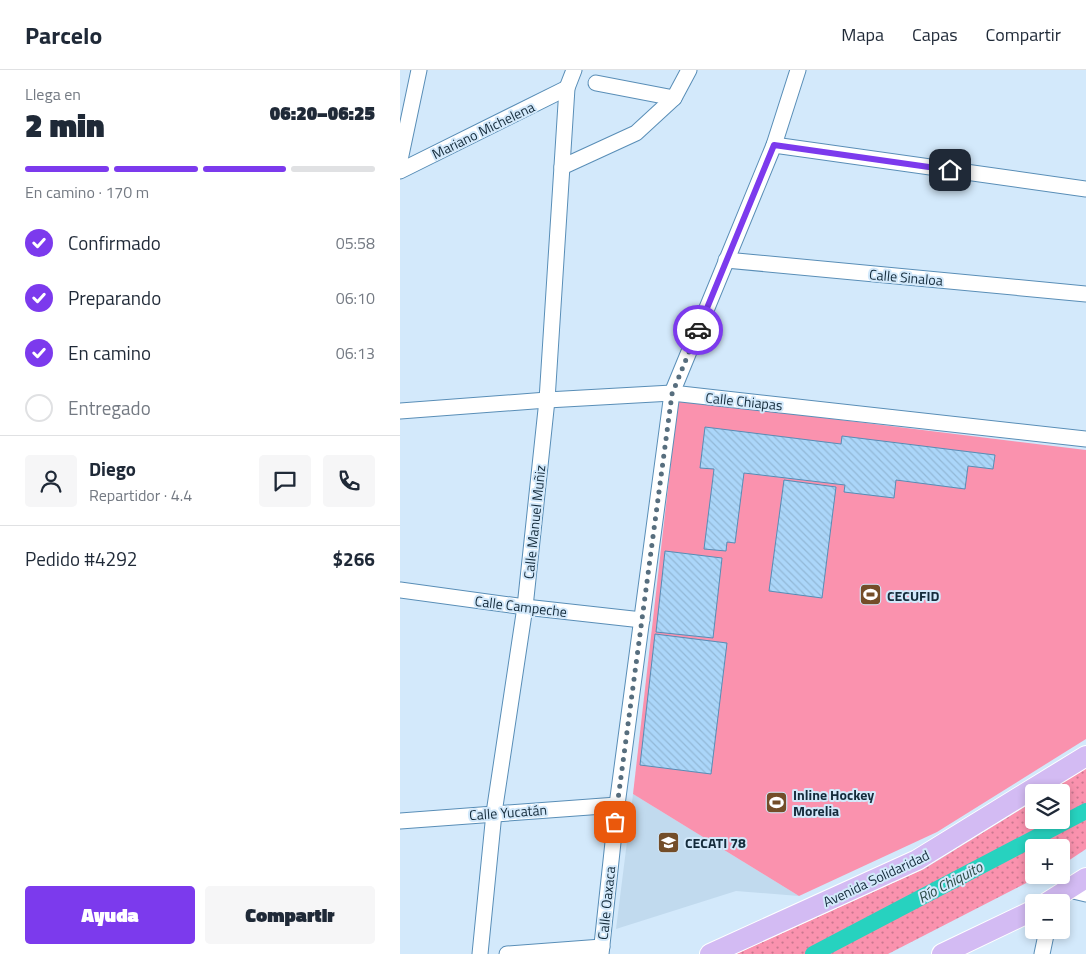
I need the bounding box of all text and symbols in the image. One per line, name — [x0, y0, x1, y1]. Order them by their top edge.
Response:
text: Parcelo — [25, 17, 102, 53]
text: Mapa — [841, 21, 884, 48]
text: Capas — [912, 21, 958, 48]
text: Compartir — [986, 21, 1061, 48]
text: Llega en — [25, 82, 81, 106]
street label: Mariano Michelena — [428, 96, 538, 164]
text: 06:20–06:25 — [270, 98, 375, 127]
text: 2 min — [25, 101, 105, 149]
pin — [929, 149, 971, 191]
icon: home — [936, 156, 964, 184]
text: En camino · 170 m — [25, 180, 149, 204]
text: Confirmado — [68, 228, 161, 257]
icon: check — [25, 229, 53, 257]
text: 05:58 — [336, 231, 375, 255]
street label: Calle Sinaloa — [868, 263, 944, 291]
text: Preparando — [68, 283, 161, 312]
icon: check — [25, 284, 53, 312]
text: 06:10 — [336, 286, 375, 310]
courier — [673, 305, 723, 355]
icon: car — [684, 316, 712, 344]
text: En camino — [68, 338, 151, 367]
icon: check — [25, 339, 53, 367]
text: 06:13 — [336, 341, 375, 365]
street label: Calle Chiapas — [704, 387, 784, 415]
text: Entregado — [68, 393, 151, 422]
text: Diego — [89, 454, 136, 483]
button: person — [25, 455, 77, 507]
button: chat — [259, 455, 311, 507]
button: phone — [323, 455, 375, 507]
street label: Calle Manuel Muñiz — [518, 464, 550, 580]
text: Repartidor · 4.4 — [89, 483, 192, 507]
text: Pedido #4292 — [25, 544, 137, 573]
text: $266 — [332, 544, 375, 573]
sports icon: CECUFID — [859, 583, 883, 607]
place label: CECUFID — [887, 585, 939, 606]
street label: Calle Campeche — [474, 590, 568, 622]
place label: Inline Hockey Morelia — [793, 784, 874, 821]
map controls — [1025, 784, 1070, 939]
button: layers — [1025, 784, 1070, 829]
sports icon: Inline Hockey Morelia — [765, 790, 789, 814]
street label: Calle Yucatán — [468, 799, 548, 825]
pin — [594, 801, 636, 843]
icon: bag — [601, 808, 629, 836]
school or university icon: CECATI 78 — [657, 830, 681, 854]
place label: CECATI 78 — [685, 832, 746, 853]
button: + — [1025, 839, 1070, 884]
street label: Avenida Solidaridad — [819, 844, 933, 912]
water label: Río Chiquito — [913, 855, 987, 909]
street label: Calle Oaxaca — [592, 865, 620, 941]
button: Ayuda — [25, 886, 195, 944]
button: Compartir — [205, 886, 375, 944]
button: − — [1025, 894, 1070, 939]

